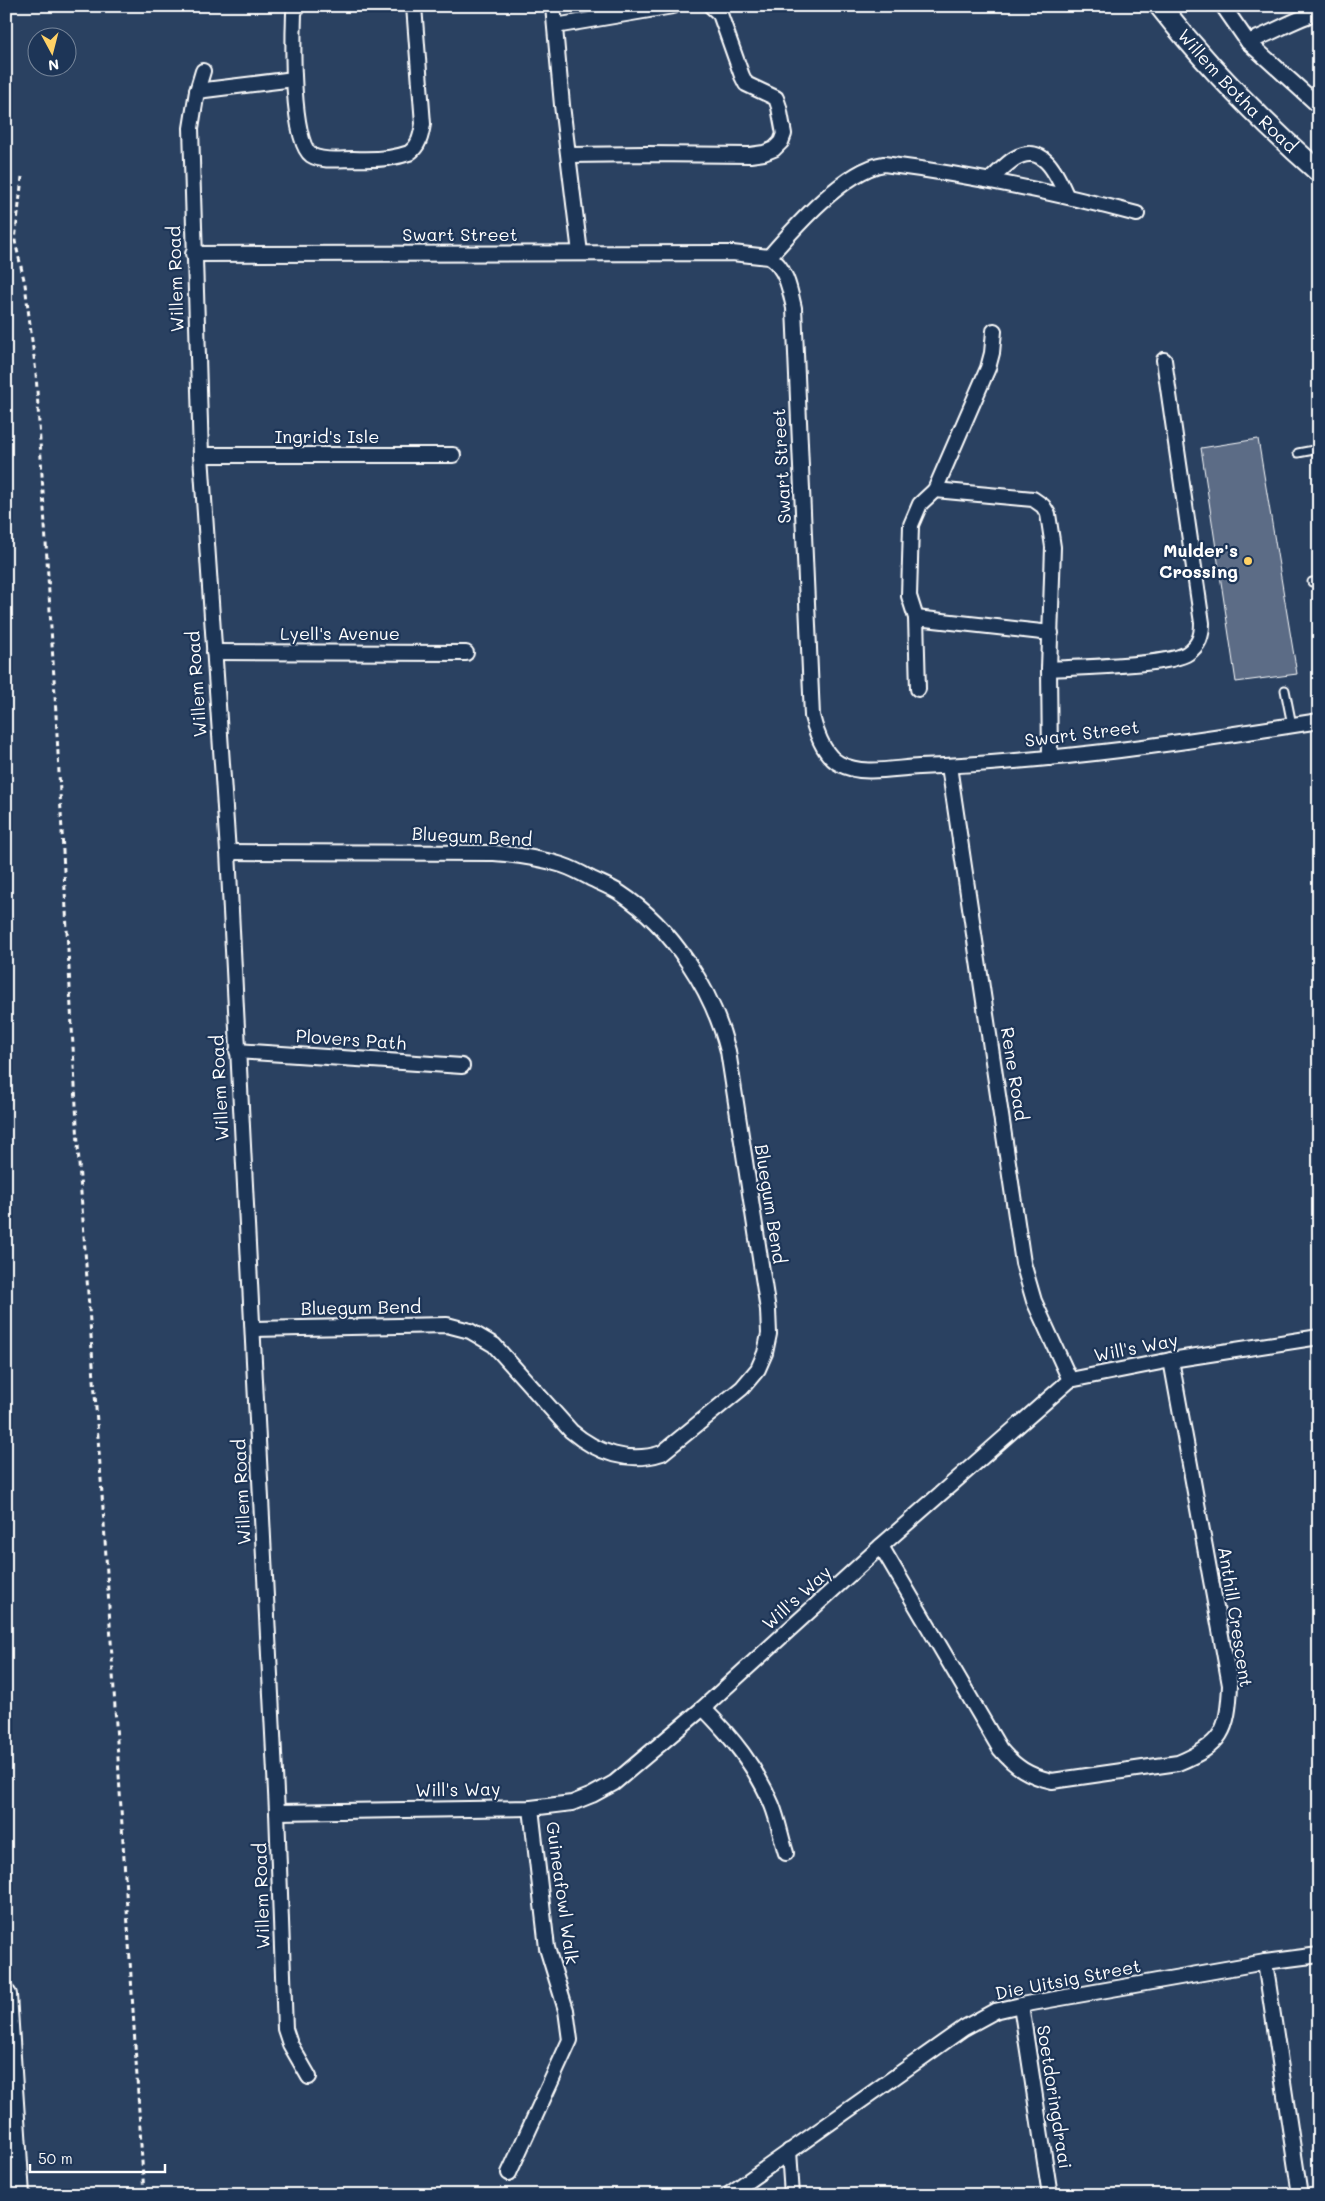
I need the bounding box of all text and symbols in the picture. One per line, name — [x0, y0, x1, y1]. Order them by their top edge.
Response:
street label: Willem Botha Road — [1173, 23, 1303, 158]
north arrow — [28, 28, 78, 78]
text: N — [47, 55, 60, 75]
street label: Swart Street — [402, 222, 518, 246]
street label: Willem Road — [161, 225, 189, 333]
street label: Swart Street — [766, 408, 796, 524]
street label: Ingrid's Isle — [274, 424, 380, 448]
place label: Mulder's Crossing — [1159, 538, 1238, 583]
marker: Mulder's Crossing — [1242, 555, 1254, 567]
street label: Lyell's Avenue — [280, 621, 400, 645]
street label: Willem Road — [180, 630, 212, 738]
street label: Swart Street — [1023, 714, 1141, 752]
street label: Bluegum Bend — [411, 821, 533, 851]
street label: Plovers Path — [295, 1023, 407, 1055]
street label: Rene Road — [996, 1025, 1034, 1122]
street label: Willem Road — [204, 1034, 234, 1142]
street label: Bluegum Bend — [750, 1142, 792, 1265]
street label: Bluegum Bend — [300, 1294, 422, 1320]
street label: Will's Way — [1092, 1327, 1180, 1367]
street label: Willem Road — [226, 1438, 256, 1546]
street label: Anthill Crescent — [1213, 1545, 1259, 1689]
street label: Will's Way — [757, 1560, 836, 1635]
street label: Will's Way — [415, 1776, 501, 1802]
street label: Guineafowl Walk — [541, 1820, 585, 1966]
street label: Willem Road — [247, 1842, 275, 1950]
street label: Die Uitsig Street — [993, 1953, 1143, 2005]
street label: Soetdoringdraai — [1032, 2023, 1078, 2170]
scale bar — [30, 2141, 165, 2173]
text: 50 m — [38, 2148, 73, 2168]

